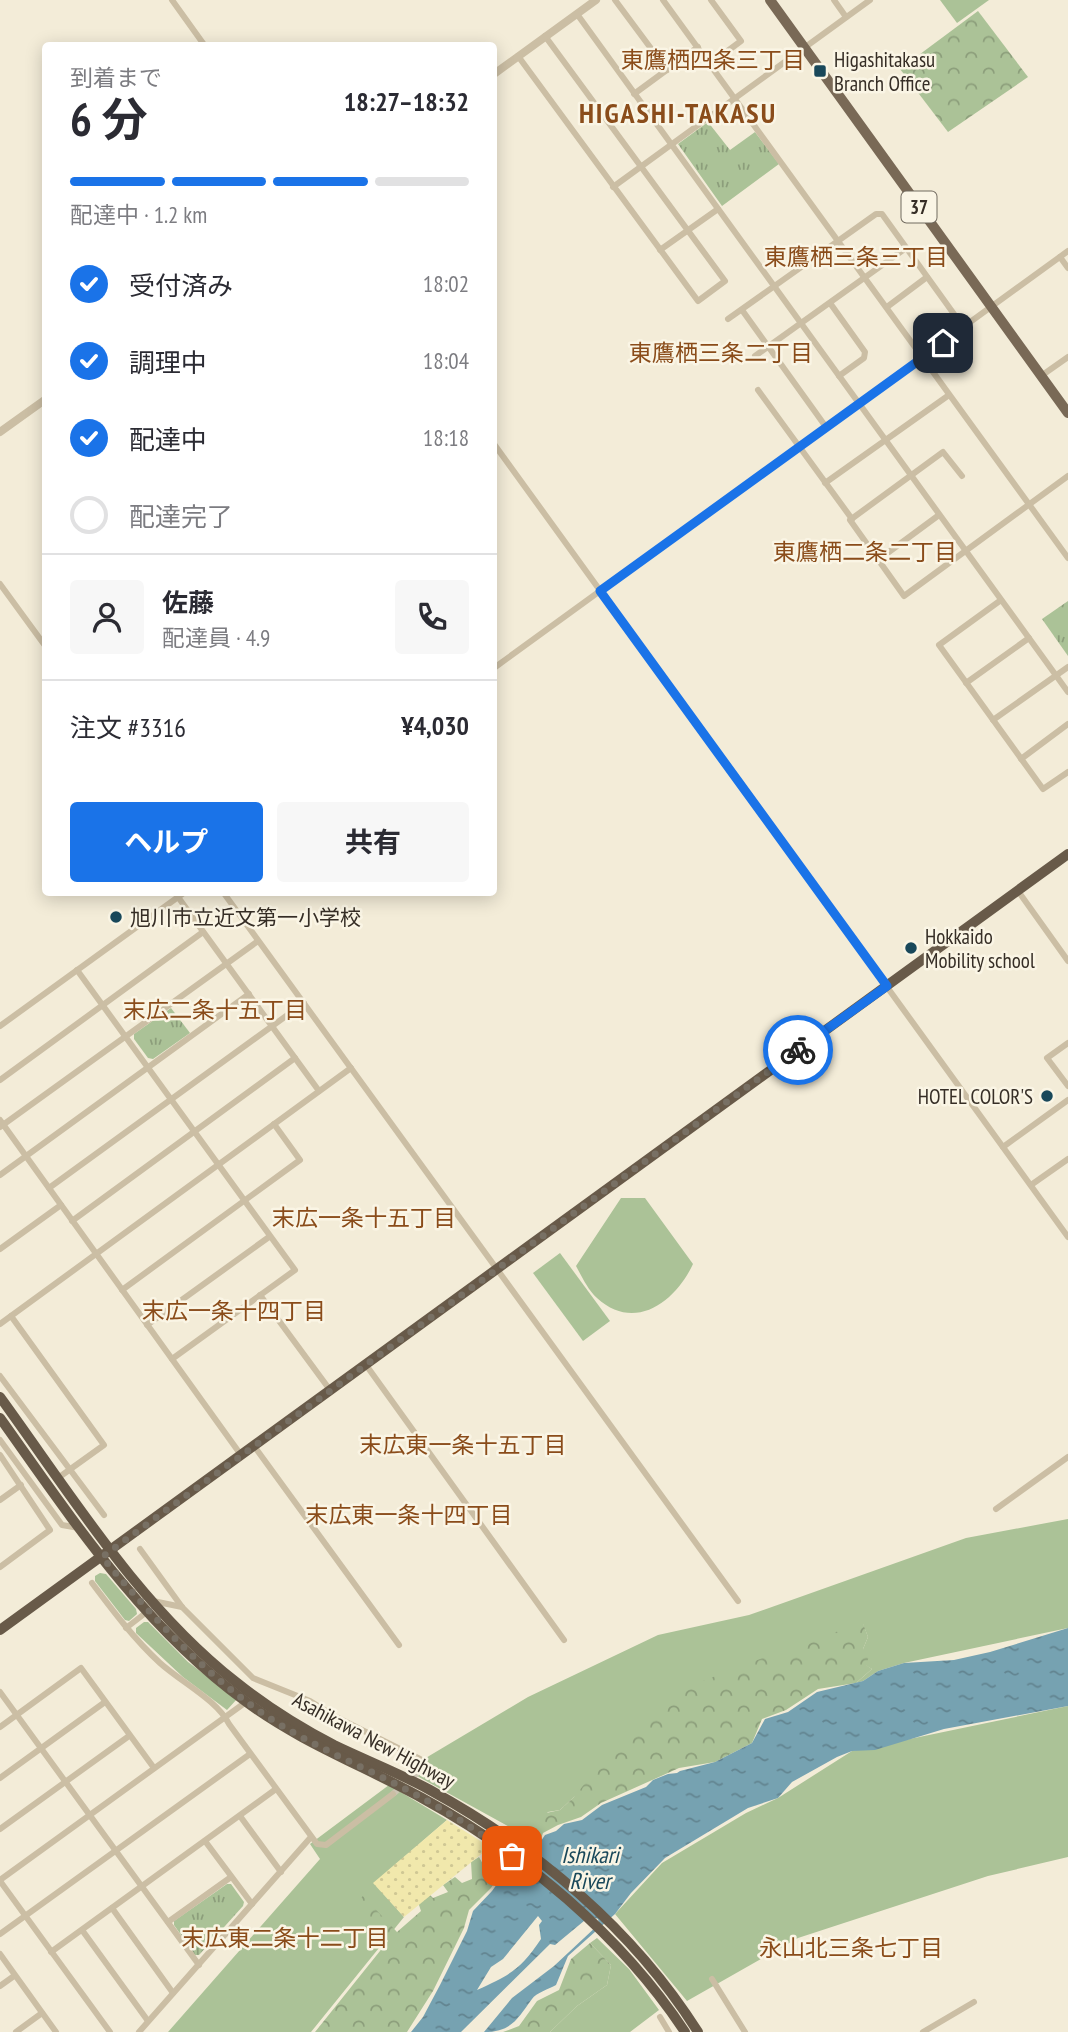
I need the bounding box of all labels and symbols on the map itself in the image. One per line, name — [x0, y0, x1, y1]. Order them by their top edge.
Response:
district label: 東鷹栖四条三丁目 — [621, 45, 805, 74]
place label: Higashitakasu Branch Office — [834, 46, 935, 97]
marker: Higashitakasu Branch Office — [812, 63, 828, 79]
district label: HIGASHI-TAKASU — [579, 94, 777, 131]
road number: 37 — [902, 192, 936, 223]
district label: 東鷹栖三条三丁目 — [764, 242, 948, 271]
pin — [913, 313, 973, 373]
district label: 東鷹栖三条二丁目 — [629, 338, 813, 367]
district label: 東鷹栖二条二丁目 — [773, 537, 957, 566]
place label: 旭川市立近文第一小学校 — [130, 904, 361, 931]
marker: 旭川市立近文第一小学校 — [108, 909, 124, 925]
place label: Hokkaido Mobility school — [925, 923, 1035, 974]
marker: Hokkaido Mobility school — [903, 940, 919, 956]
district label: 末広二条十五丁目 — [123, 995, 307, 1024]
courier — [763, 1015, 833, 1085]
place label: HOTEL COLOR'S — [918, 1083, 1033, 1110]
marker: HOTEL COLOR'S — [1039, 1088, 1055, 1104]
district label: 末広一条十五丁目 — [272, 1203, 456, 1232]
district label: 末広一条十四丁目 — [142, 1296, 326, 1325]
district label: 末広東一条十五丁目 — [360, 1430, 567, 1459]
district label: 末広東一条十四丁目 — [306, 1500, 513, 1529]
street label: Asahikawa New Highway — [288, 1686, 460, 1794]
pin — [482, 1826, 542, 1886]
water label: Ishikari River — [561, 1840, 622, 1895]
district label: 末広東二条十二丁目 — [182, 1923, 389, 1952]
district label: 永山北三条七丁目 — [759, 1933, 943, 1962]

